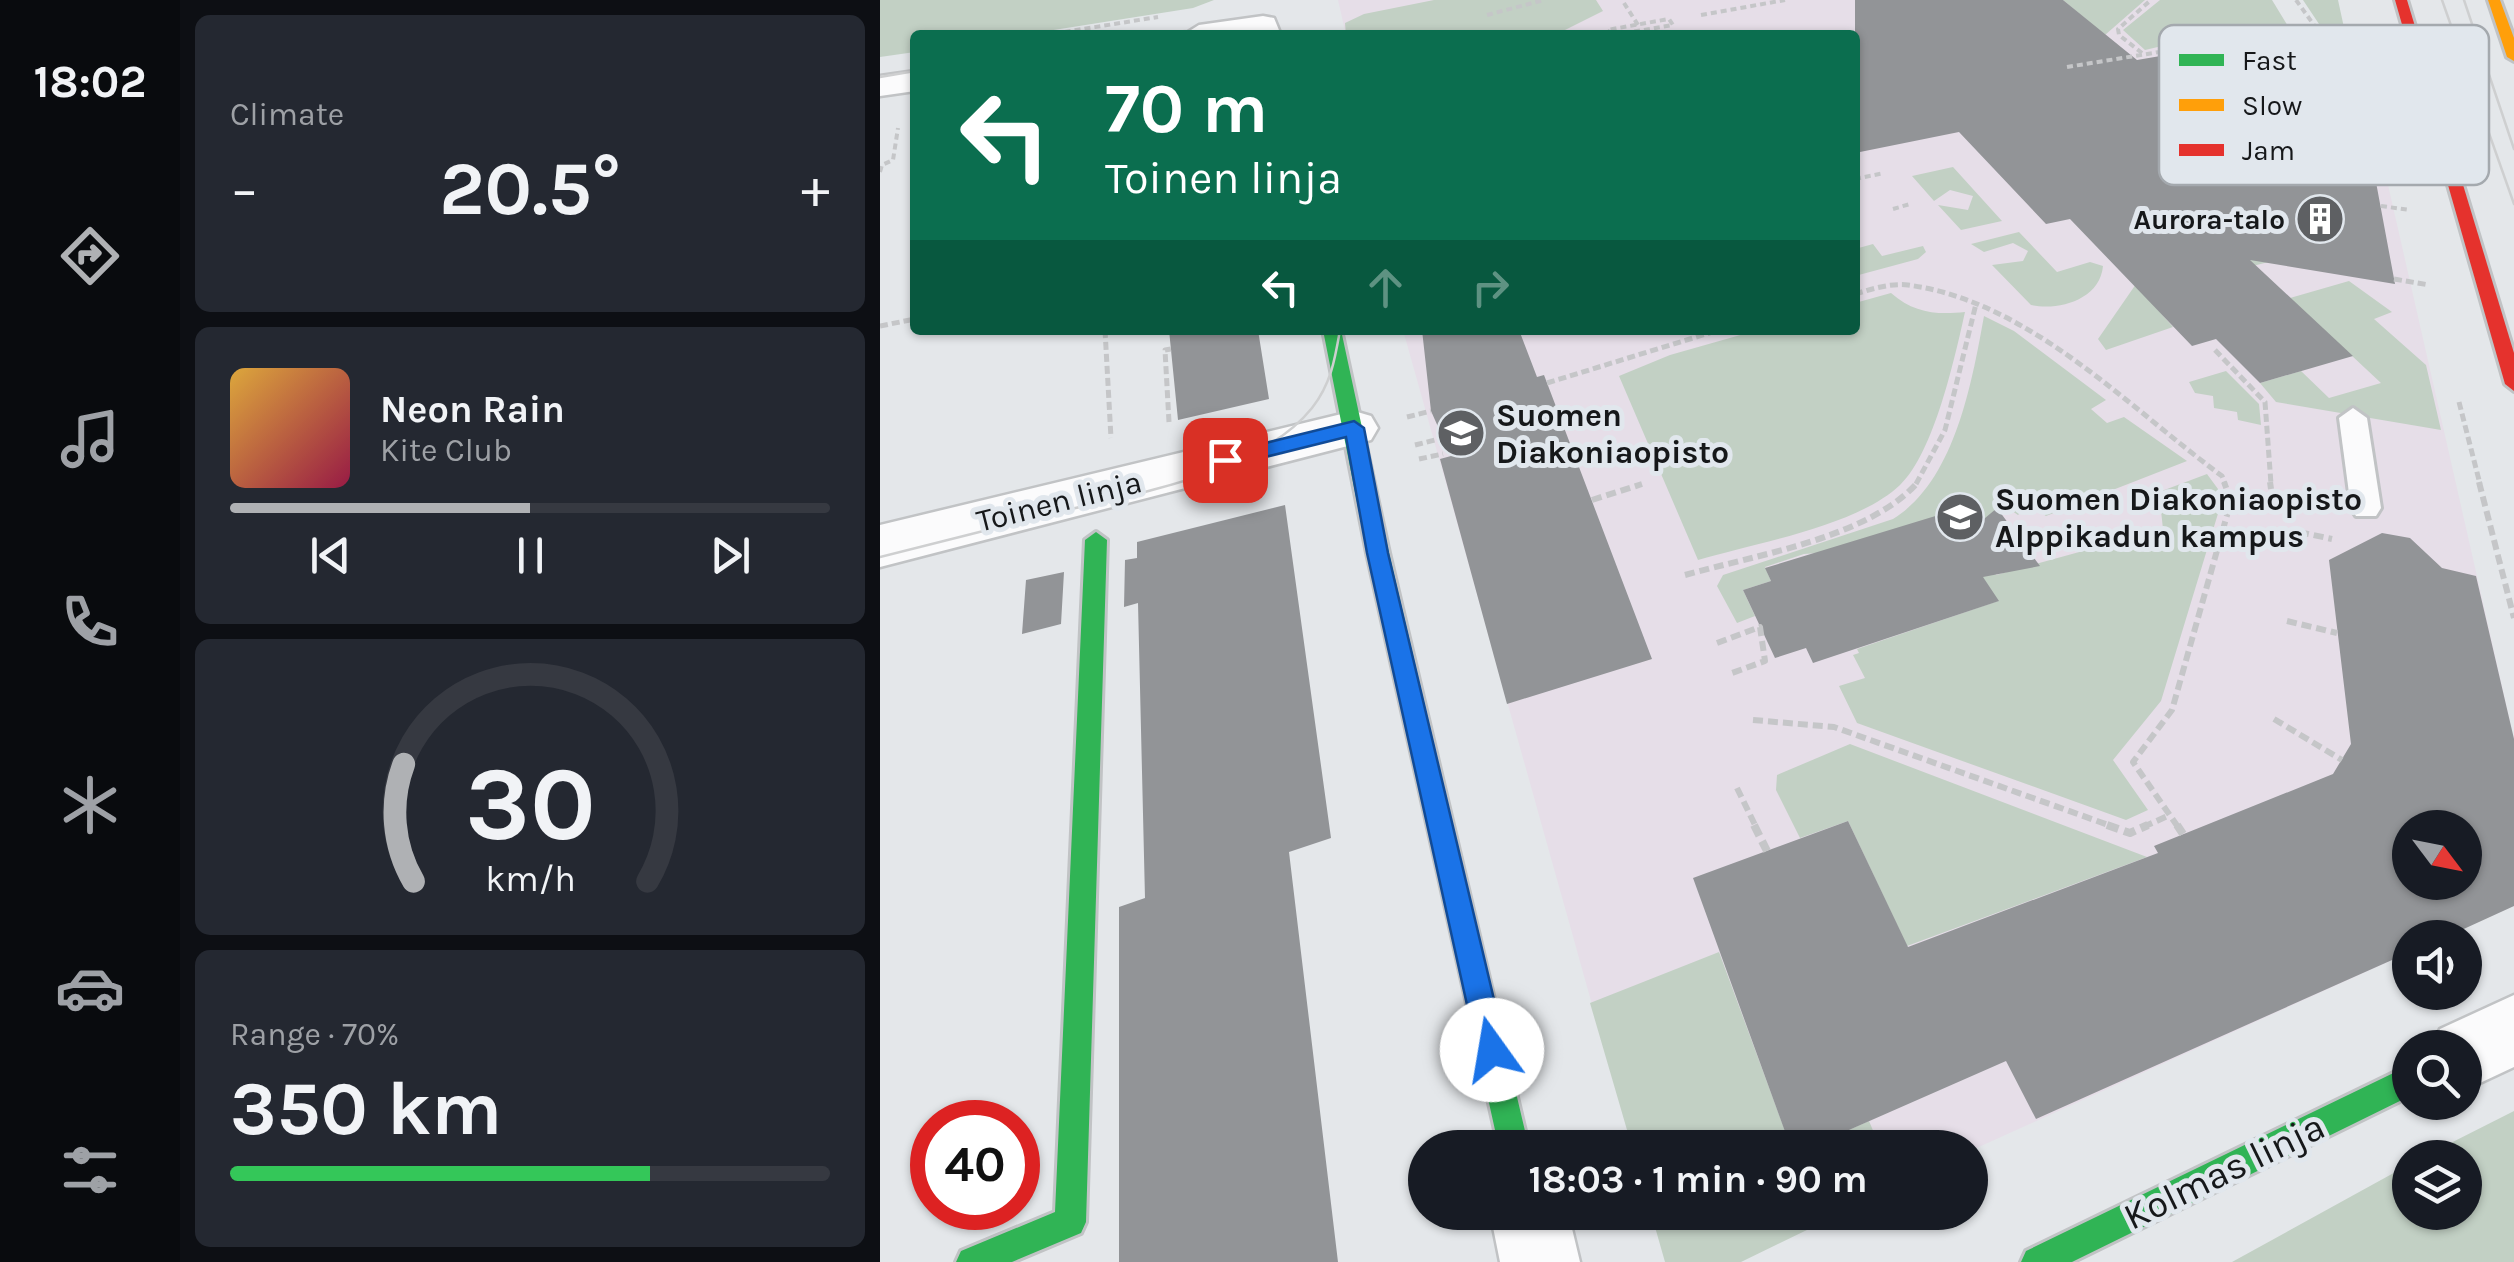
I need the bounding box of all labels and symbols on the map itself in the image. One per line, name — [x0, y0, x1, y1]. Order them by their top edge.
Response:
legend — [2159, 25, 2489, 185]
text: Fast — [2242, 44, 2297, 77]
text: Slow — [2242, 89, 2302, 122]
text: Jam — [2242, 134, 2295, 167]
building icon: Aurora-talo — [2294, 193, 2346, 245]
place label: Aurora-talo — [2133, 203, 2285, 236]
place label: Suomen Diakoniaopisto — [1496, 397, 1729, 471]
school or university icon: Suomen Diakoniaopisto — [1435, 407, 1487, 459]
pin — [1183, 418, 1268, 503]
street label: Toinen linja — [973, 463, 1145, 540]
place label: Suomen Diakoniaopisto Alppikadun kampus — [1995, 481, 2362, 555]
school or university icon: Suomen Diakoniaopisto Alppikadun kampus — [1934, 491, 1986, 543]
north arrow — [2392, 810, 2482, 900]
position arrow — [1440, 998, 1544, 1102]
speed limit sign: 40 — [910, 1100, 1040, 1230]
street label: Kolmas linja — [2117, 1104, 2332, 1239]

